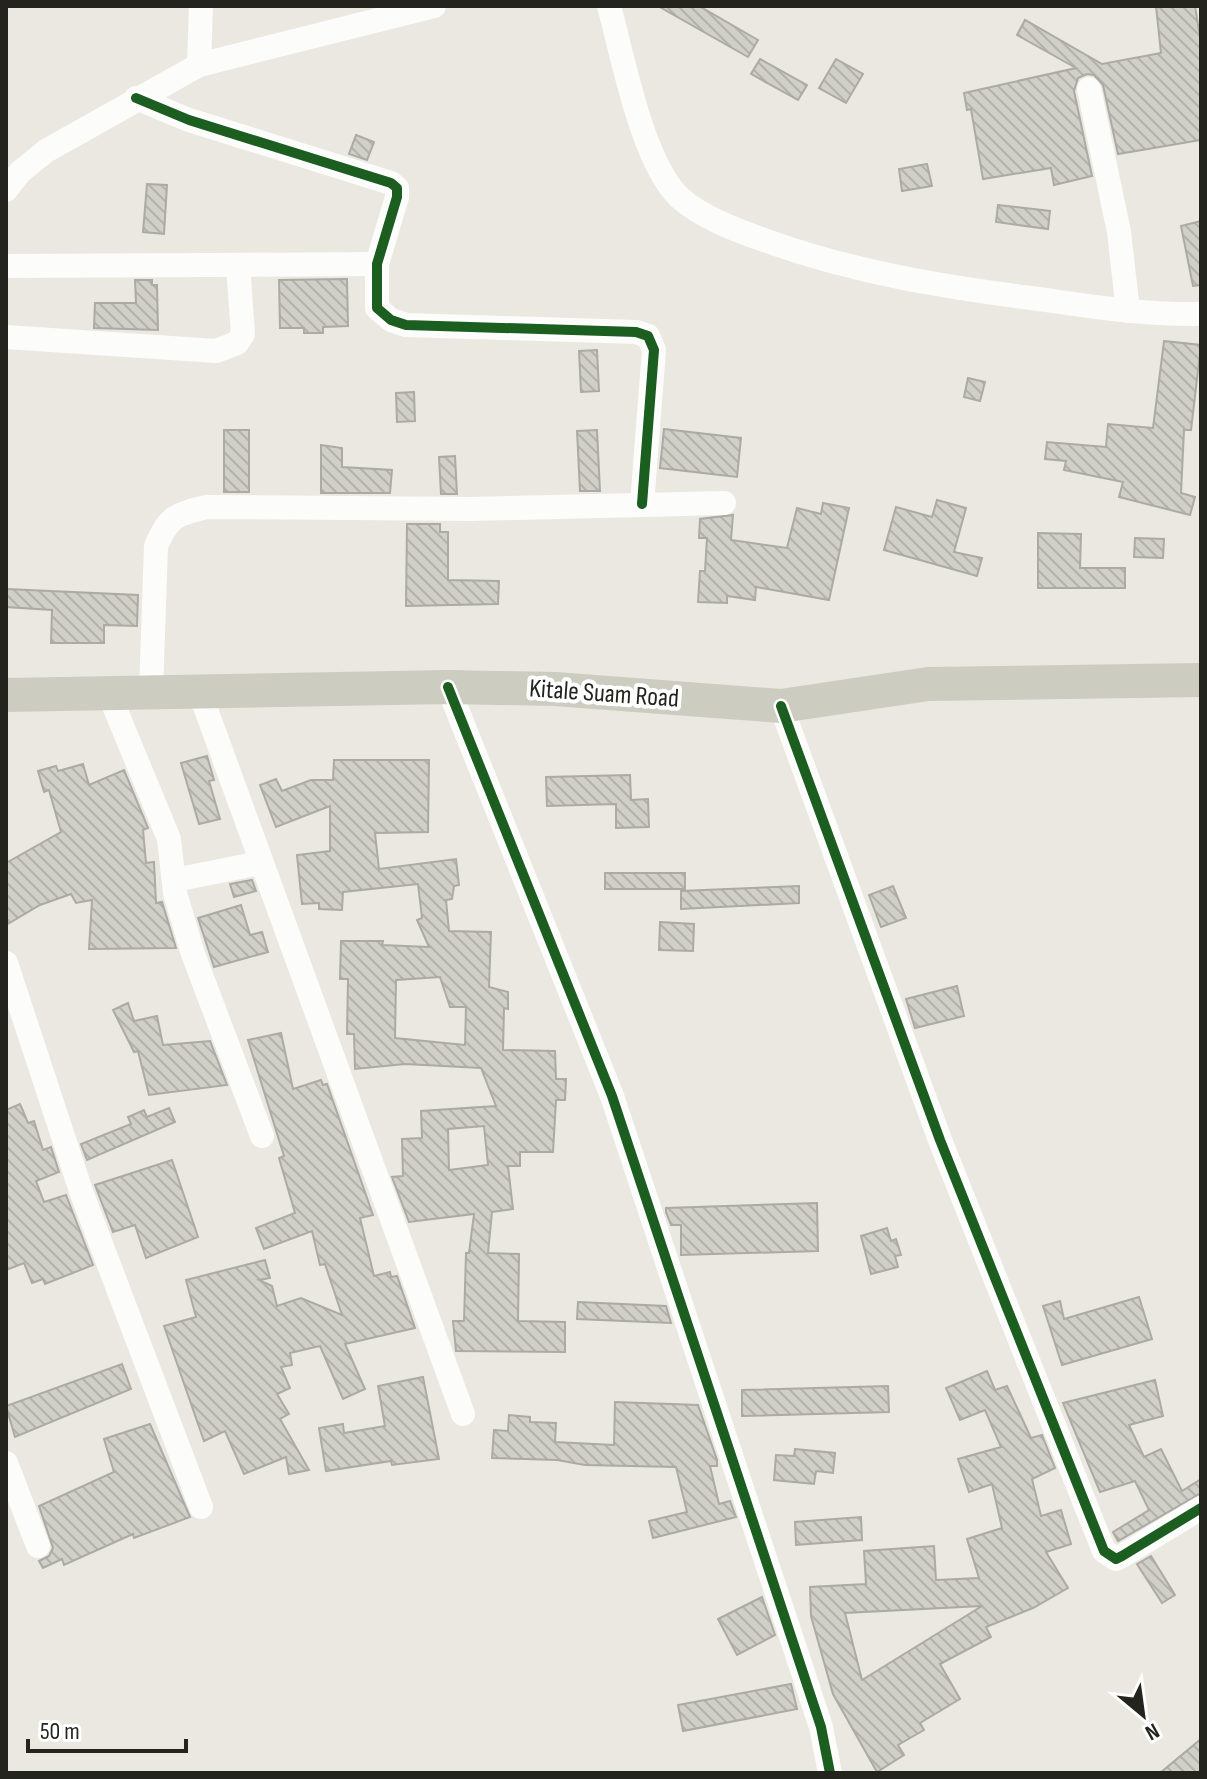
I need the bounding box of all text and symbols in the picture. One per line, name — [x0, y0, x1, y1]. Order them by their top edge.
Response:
street label: Kitale Suam Road — [528, 673, 680, 715]
north arrow — [1103, 1675, 1183, 1755]
scale bar — [28, 1703, 186, 1753]
text: 50 m — [40, 1717, 80, 1746]
text: N — [1140, 1717, 1164, 1746]

